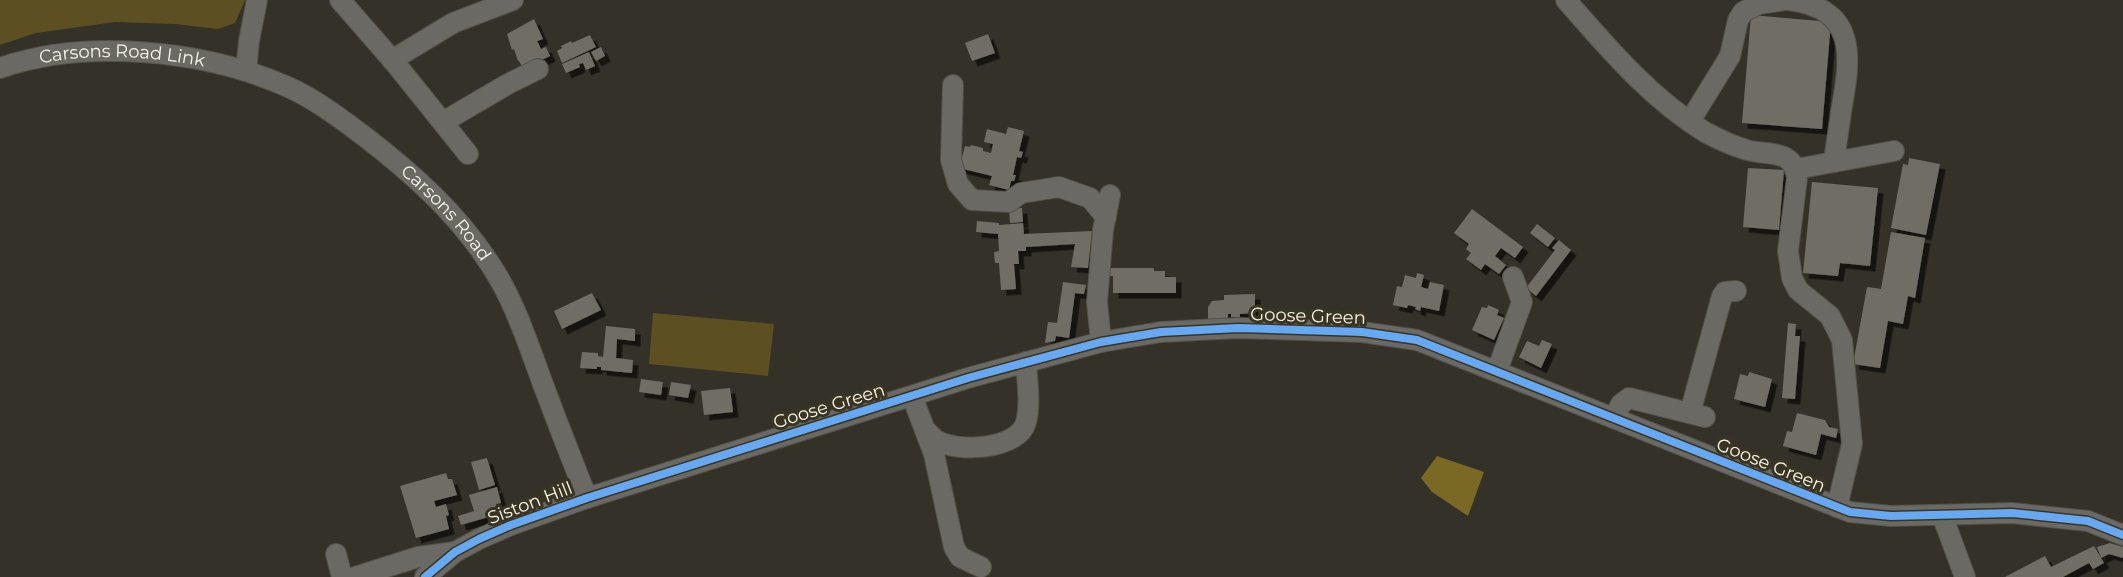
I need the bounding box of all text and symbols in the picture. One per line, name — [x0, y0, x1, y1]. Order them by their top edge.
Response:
street label: Carsons Road Link — [37, 40, 207, 72]
street label: Carsons Road — [396, 160, 496, 265]
street label: Goose Green — [1250, 303, 1366, 329]
street label: Goose Green — [770, 379, 888, 433]
street label: Goose Green — [1713, 433, 1829, 497]
street label: Siston Hill — [485, 477, 575, 529]

